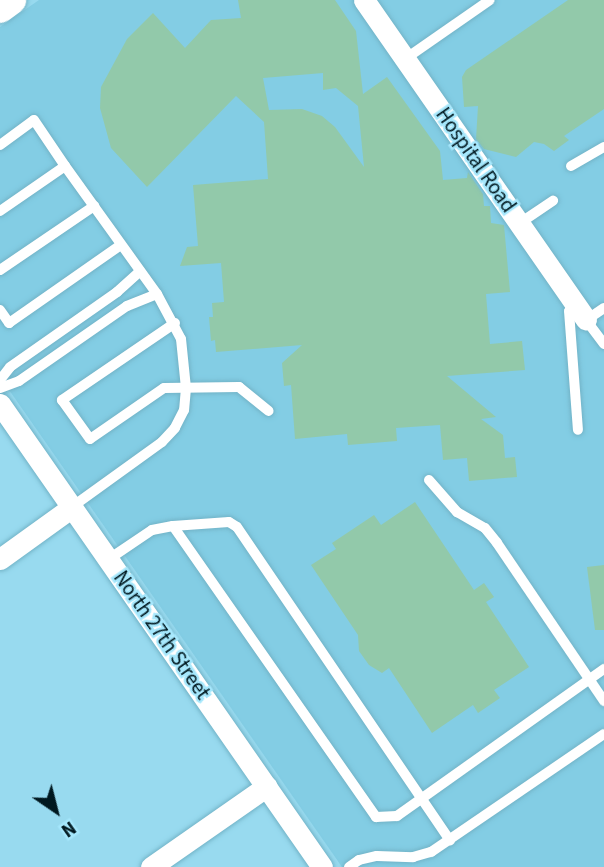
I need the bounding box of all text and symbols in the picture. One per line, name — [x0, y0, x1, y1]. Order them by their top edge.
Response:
street label: Hospital Road — [431, 103, 521, 217]
street label: North 27th Street — [108, 566, 216, 704]
north arrow — [21, 776, 91, 846]
text: N — [55, 814, 81, 843]

